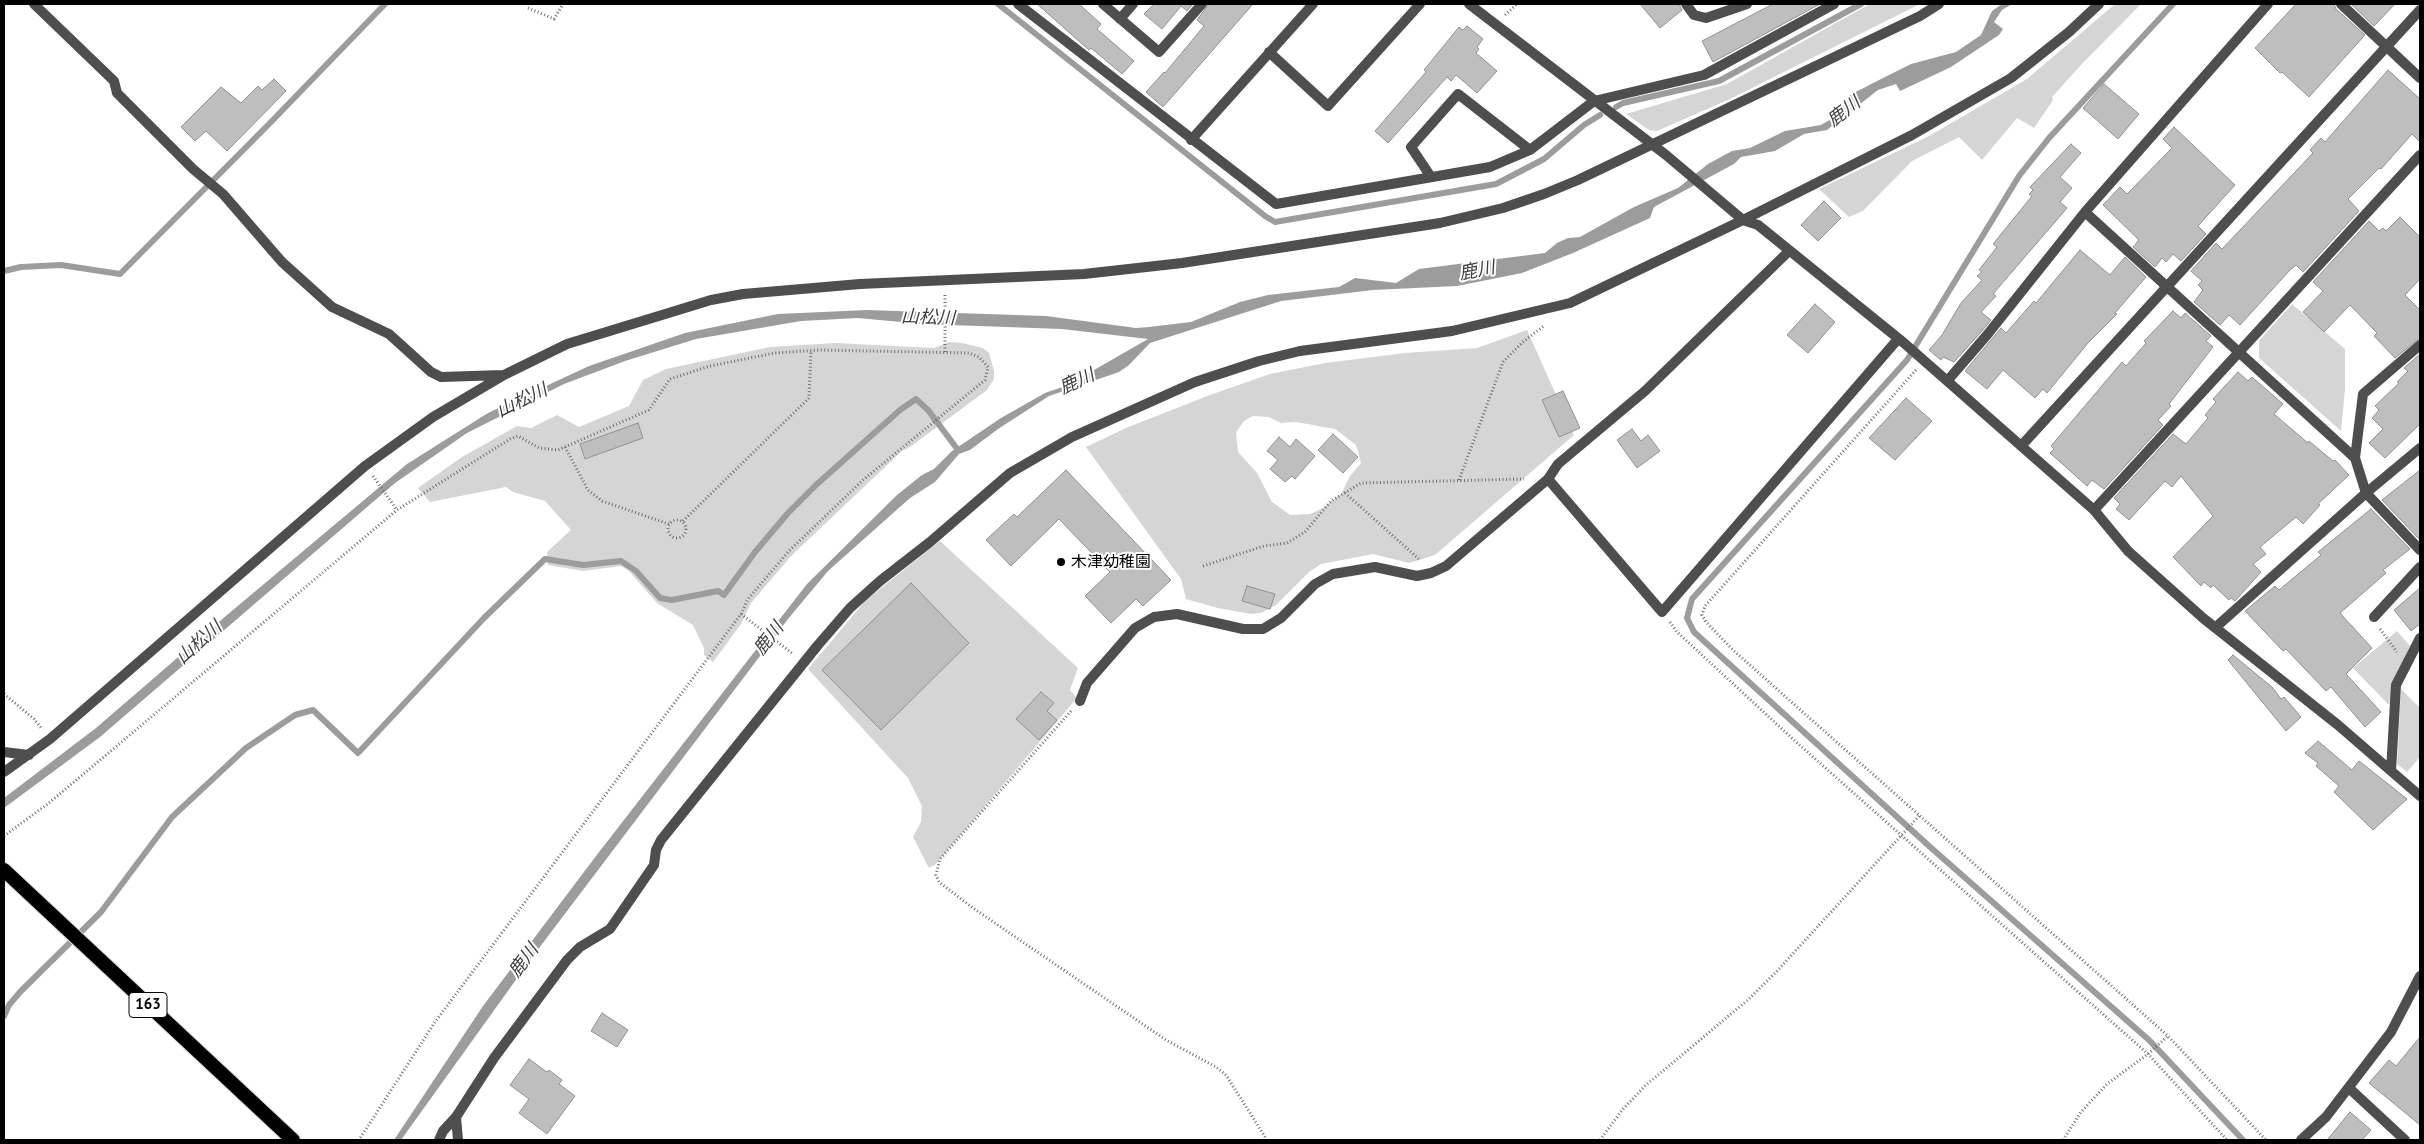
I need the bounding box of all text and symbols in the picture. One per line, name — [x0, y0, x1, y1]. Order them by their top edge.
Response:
water label: 鹿川 — [1823, 92, 1865, 132]
water label: 鹿川 — [1457, 257, 1497, 285]
water label: 山松川 — [901, 306, 955, 330]
water label: 鹿川 — [1056, 365, 1098, 399]
water label: 山松川 — [493, 379, 551, 423]
place label: 木津幼稚園 — [1071, 552, 1151, 572]
marker: 木津幼稚園 — [1055, 556, 1067, 568]
water label: 山松川 — [172, 617, 226, 669]
water label: 鹿川 — [749, 618, 789, 660]
water label: 鹿川 — [505, 940, 543, 982]
road number: 163 — [129, 992, 167, 1018]

